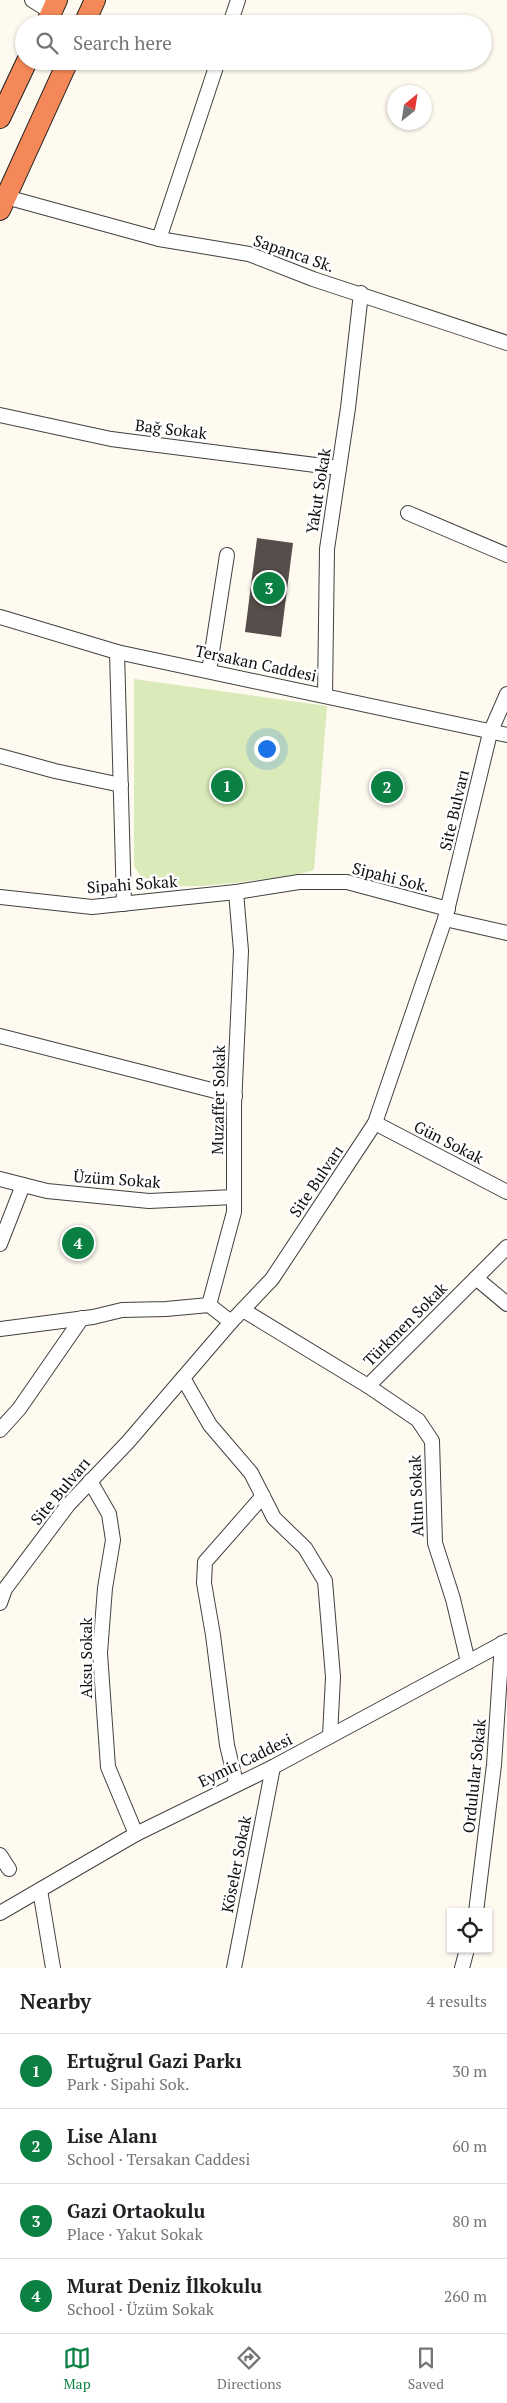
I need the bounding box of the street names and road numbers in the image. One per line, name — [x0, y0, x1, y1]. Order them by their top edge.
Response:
street label: Sapanca Sk. — [251, 229, 337, 277]
street label: Bağ Sokak — [134, 414, 209, 444]
street label: Yakut Sokak — [300, 446, 336, 535]
street label: Tersakan Caddesi — [193, 639, 319, 687]
street label: Site Bulvarı — [434, 767, 474, 853]
street label: Sipahi Sok. — [350, 857, 432, 897]
street label: Sipahi Sokak — [86, 870, 179, 898]
street label: Muzaffer Sokak — [206, 1044, 230, 1155]
street label: Gün Sokak — [410, 1115, 488, 1169]
street label: Site Bulvarı — [284, 1141, 348, 1221]
street label: Üzüm Sokak — [73, 1165, 162, 1193]
street label: Türkmen Sokak — [358, 1277, 452, 1371]
street label: Site Bulvarı — [25, 1452, 95, 1530]
street label: Altın Sokak — [404, 1454, 428, 1537]
street label: Aksu Sokak — [75, 1617, 97, 1699]
street label: Ordulular Sokak — [457, 1717, 491, 1834]
street label: Eymir Caddesi — [194, 1728, 296, 1792]
street label: Köseler Sokak — [216, 1813, 256, 1914]

